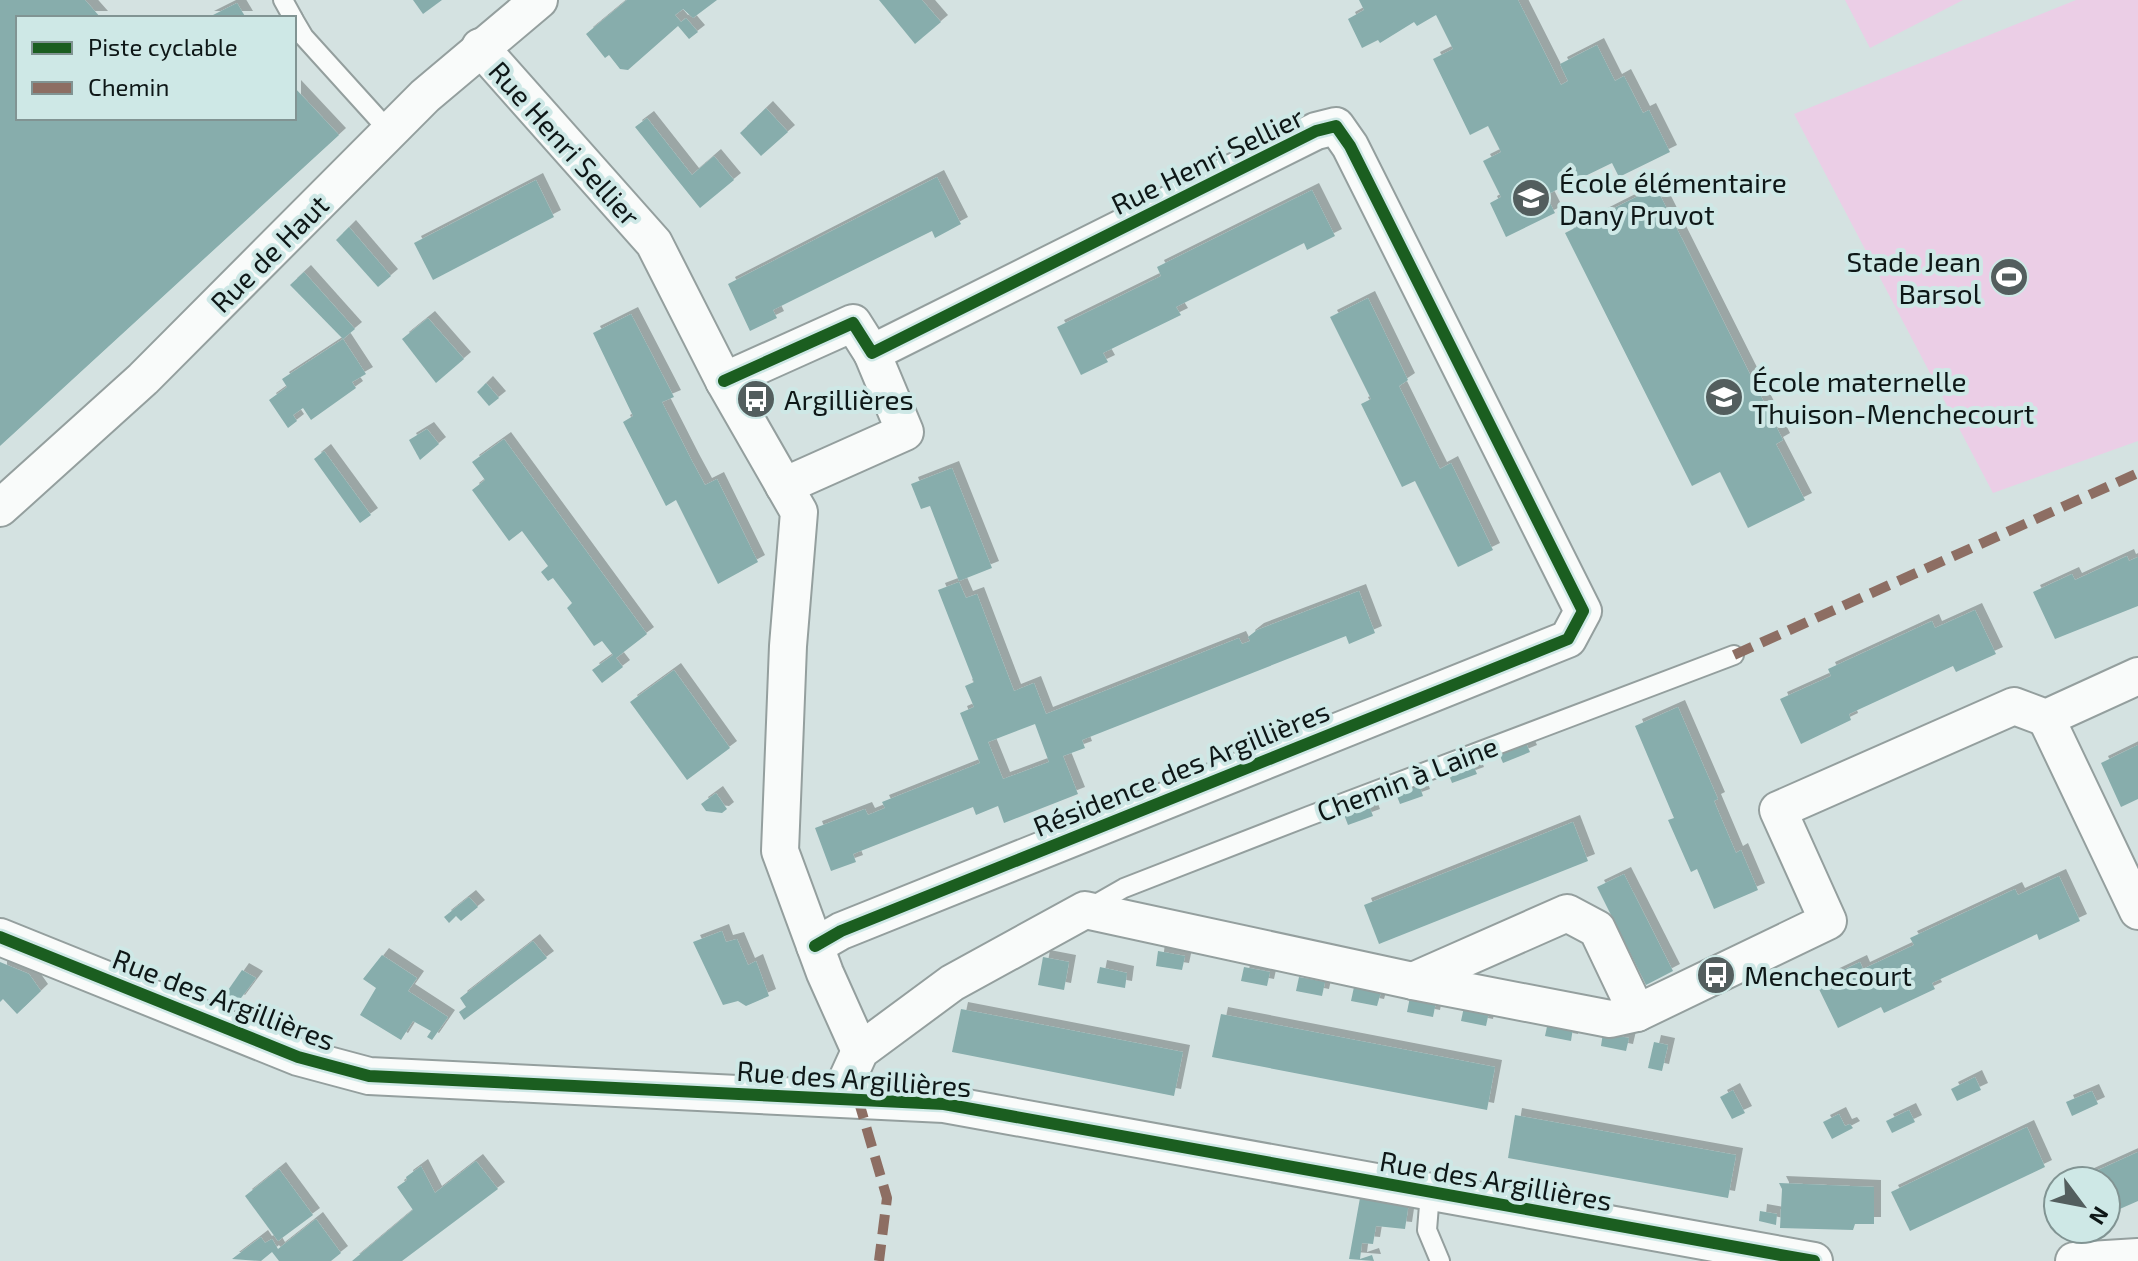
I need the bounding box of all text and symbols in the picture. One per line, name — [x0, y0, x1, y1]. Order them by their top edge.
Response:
legend — [16, 16, 296, 120]
text: Piste cyclable — [88, 32, 238, 61]
street label: Rue Henri Sellier — [482, 54, 648, 232]
text: Chemin — [88, 72, 169, 101]
street label: Rue Henri Sellier — [1105, 99, 1309, 221]
place label: École élémentaire Dany Pruvot — [1559, 165, 1787, 231]
school or university icon: École élémentaire Dany Pruvot — [1510, 177, 1552, 219]
street label: Rue de Haut — [203, 187, 335, 319]
place label: Stade Jean Barsol — [1846, 244, 1982, 310]
sports icon: Stade Jean Barsol — [1988, 256, 2030, 298]
place label: École maternelle Thuison-Menchecourt — [1752, 364, 2035, 430]
school or university icon: École maternelle Thuison-Menchecourt — [1703, 376, 1745, 418]
bus stop icon: Argillières — [735, 378, 777, 420]
place label: Argillières — [784, 382, 914, 416]
street label: Résidence des Argillières — [1028, 693, 1334, 843]
street label: Chemin à Laine — [1312, 728, 1502, 828]
street label: Rue des Argillières — [108, 941, 340, 1057]
bus stop icon: Menchecourt — [1695, 954, 1737, 996]
place label: Menchecourt — [1744, 958, 1912, 992]
street label: Rue des Argillières — [735, 1053, 973, 1103]
street label: Rue des Argillières — [1377, 1143, 1615, 1217]
north arrow — [2042, 1165, 2122, 1245]
text: N — [2085, 1203, 2115, 1230]

